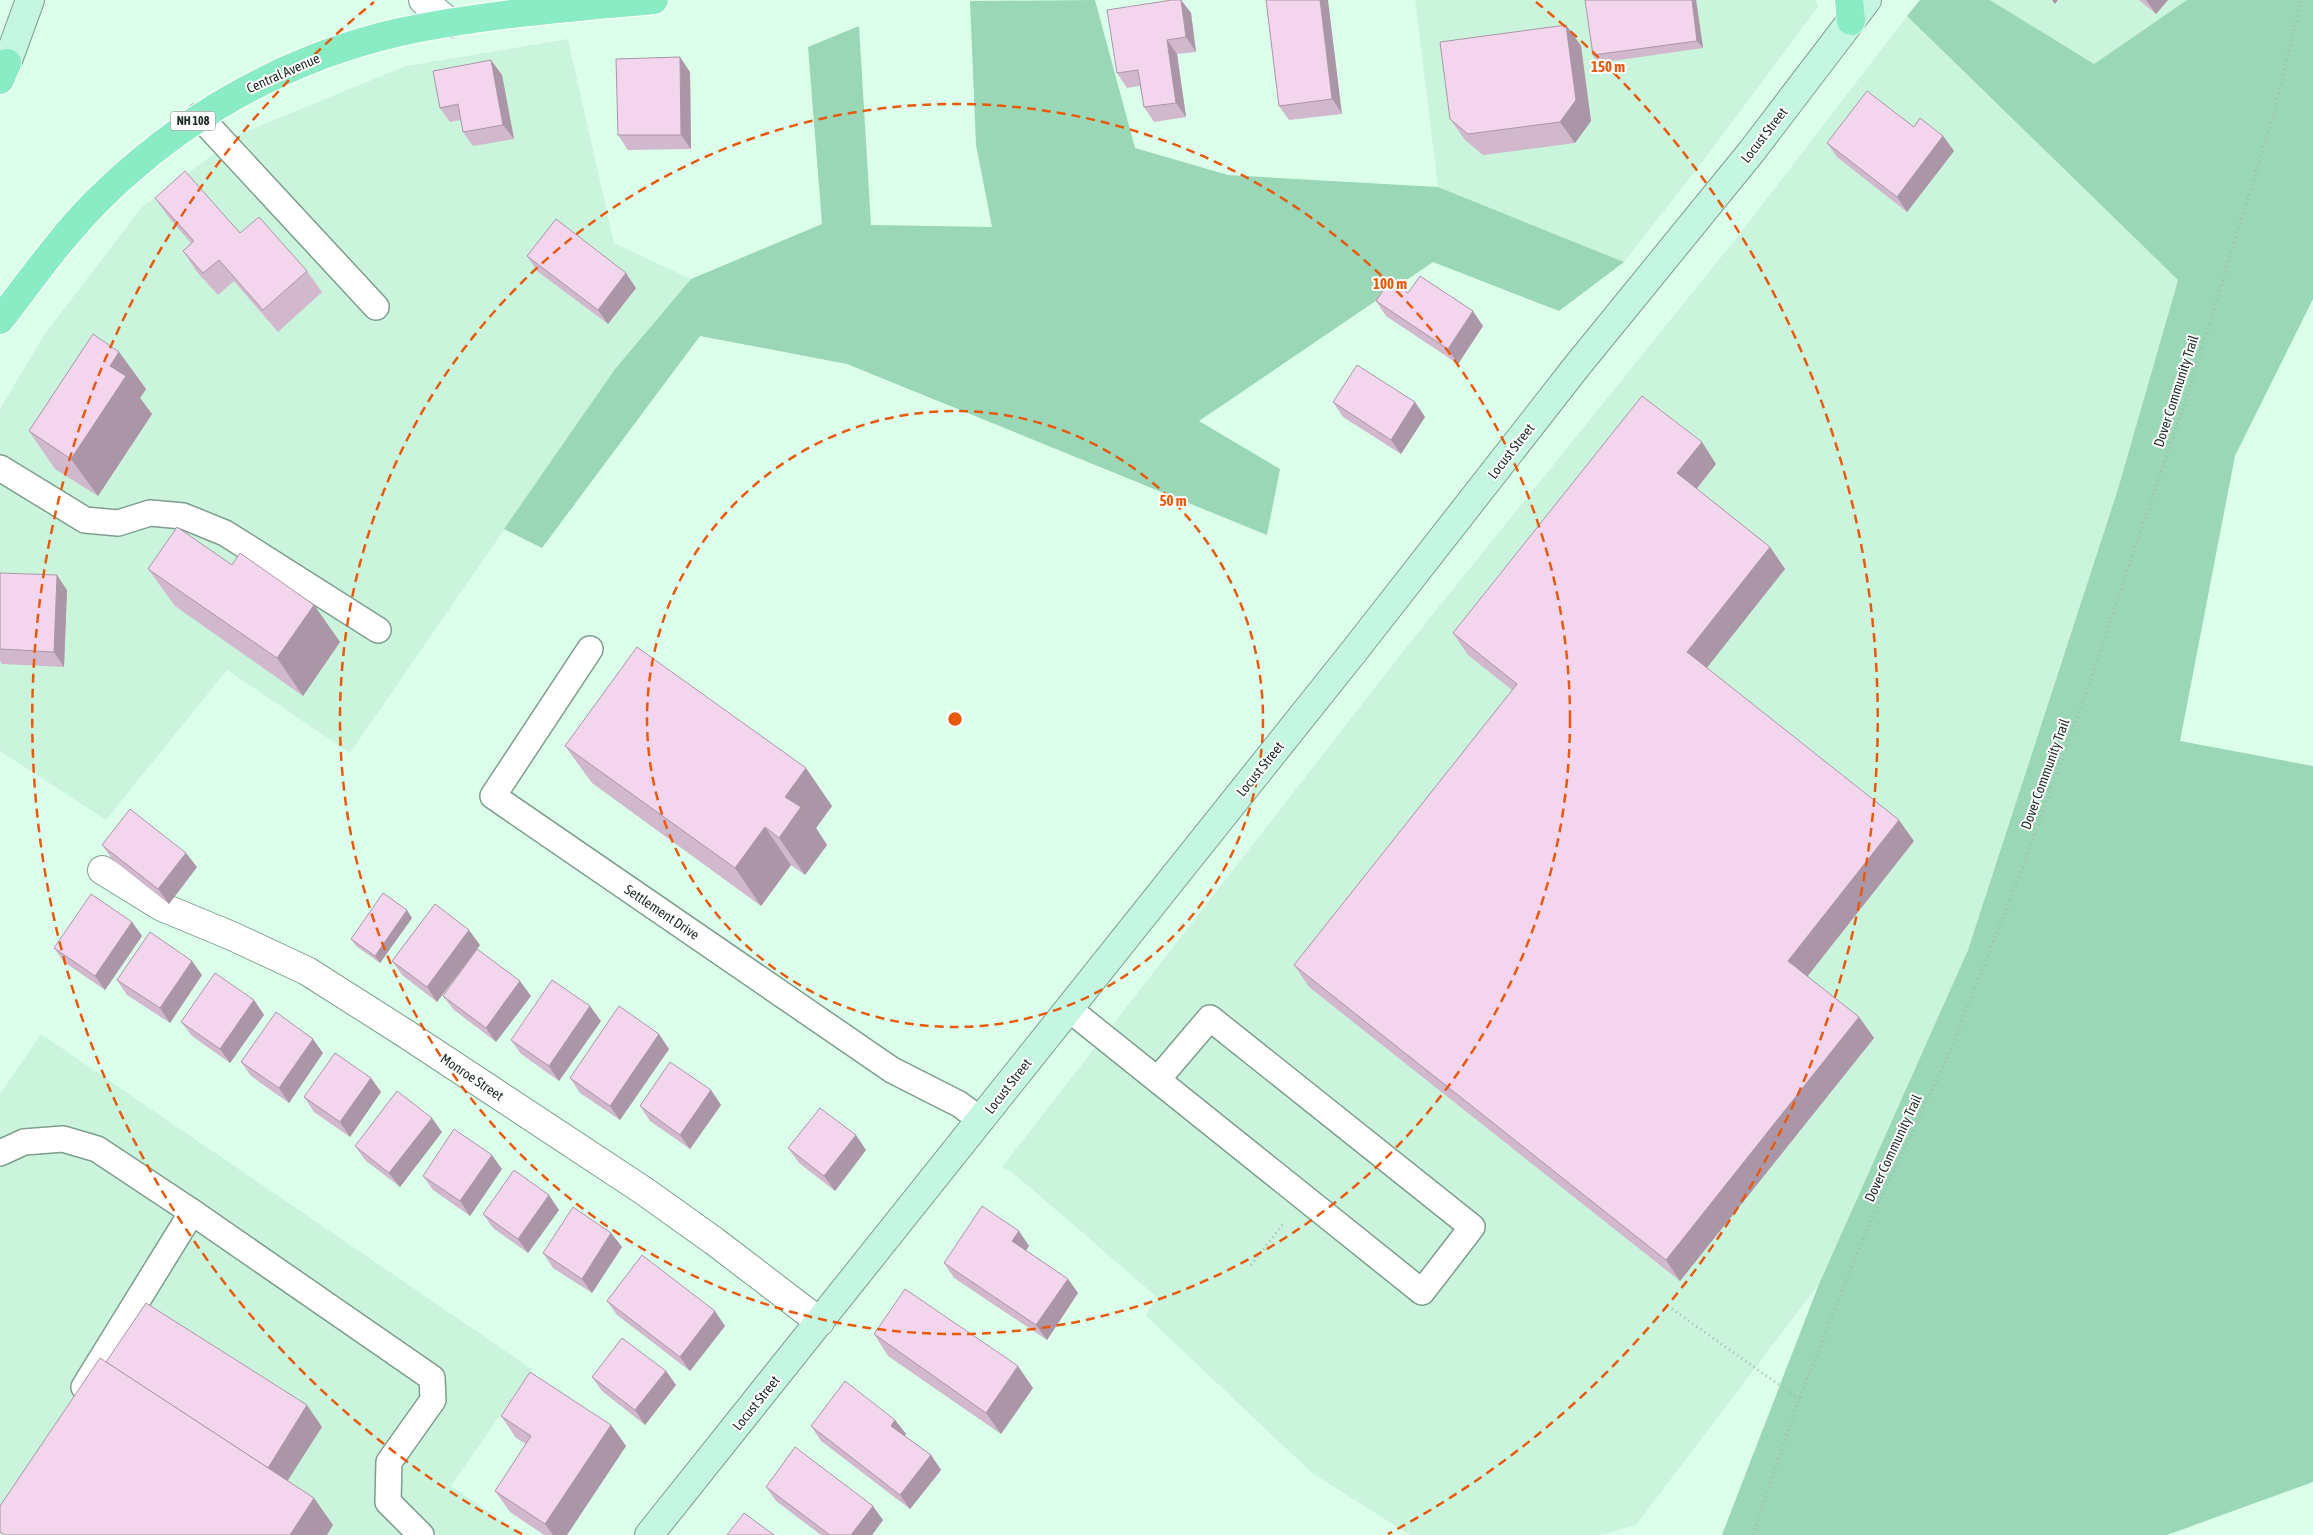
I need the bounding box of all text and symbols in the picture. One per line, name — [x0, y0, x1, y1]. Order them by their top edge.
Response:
street label: Central Avenue — [244, 50, 322, 96]
text: 150 m — [1591, 58, 1625, 75]
street label: Locust Street — [1738, 104, 1790, 166]
road number: NH 108 — [170, 112, 216, 130]
text: 100 m — [1373, 275, 1407, 292]
street label: Dover Community Trail — [2150, 333, 2202, 449]
street label: Locust Street — [1485, 420, 1537, 482]
text: 50 m — [1160, 492, 1187, 509]
centre of rings — [946, 710, 964, 728]
street label: Dover Community Trail — [2018, 716, 2073, 831]
street label: Locust Street — [1233, 738, 1287, 800]
street label: Settlement Drive — [622, 881, 702, 943]
street label: Monroe Street — [437, 1050, 507, 1104]
street label: Locust Street — [982, 1055, 1034, 1117]
street label: Dover Community Trail — [1861, 1092, 1925, 1204]
street label: Locust Street — [729, 1372, 783, 1434]

